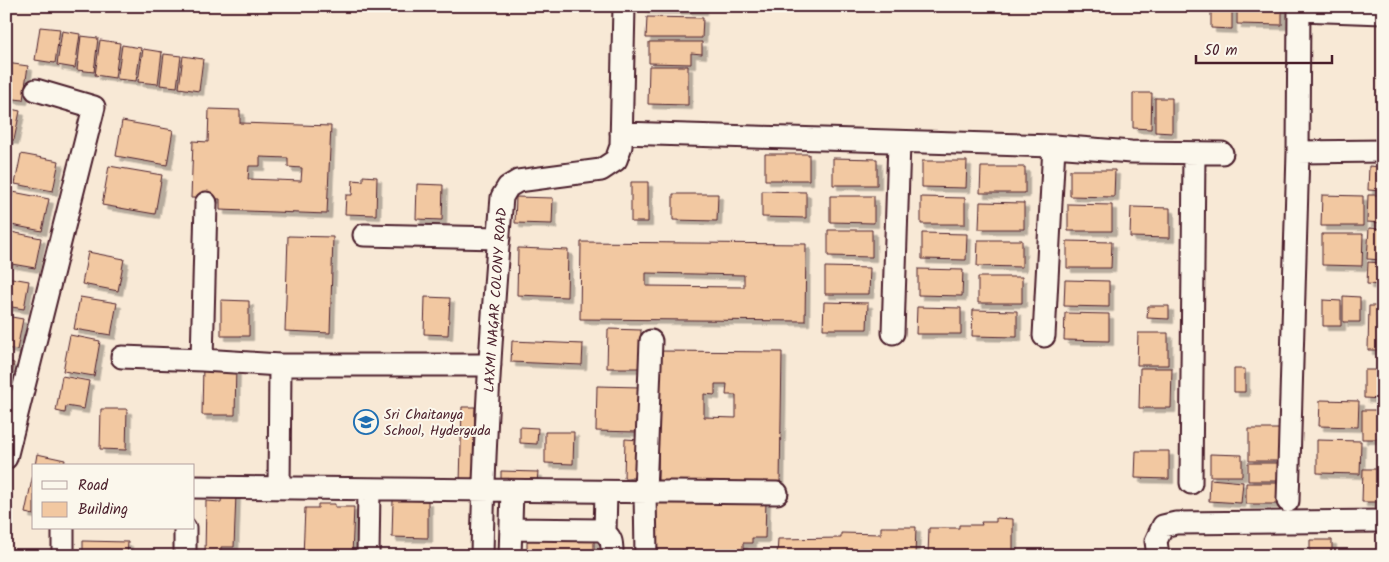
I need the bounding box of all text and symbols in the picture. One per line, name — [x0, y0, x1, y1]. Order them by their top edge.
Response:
scale bar — [1196, 32, 1333, 64]
text: 50 m — [1204, 39, 1238, 63]
street label: LAXMI NAGAR COLONY ROAD — [479, 207, 513, 393]
place label: Sri Chaitanya School, Hyderguda — [384, 404, 491, 442]
school or university icon: Sri Chaitanya School, Hyderguda — [353, 409, 379, 435]
legend — [32, 464, 195, 530]
text: Road — [78, 474, 109, 498]
text: Building — [78, 498, 128, 522]

